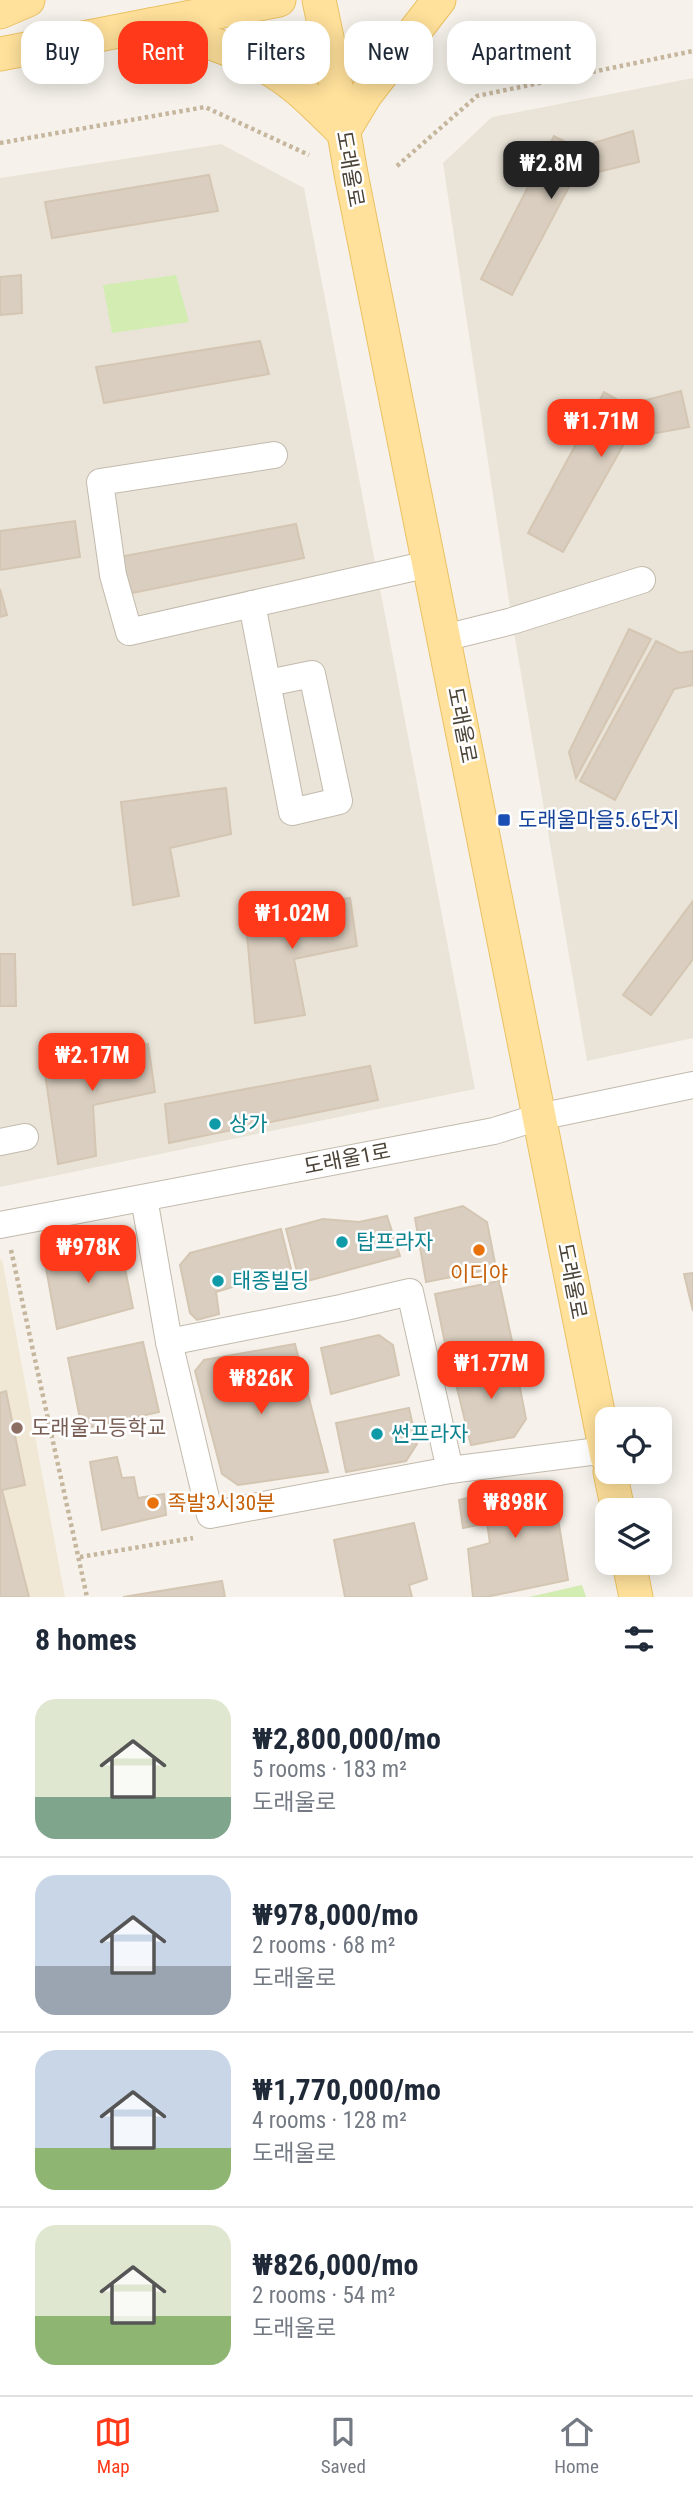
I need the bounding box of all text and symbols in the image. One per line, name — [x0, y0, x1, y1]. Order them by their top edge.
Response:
chip: Buy — [21, 21, 104, 84]
chip: Rent — [118, 21, 208, 84]
chip: Filters — [222, 21, 330, 84]
chip: New — [344, 21, 433, 84]
chip: Apartment — [447, 21, 596, 84]
street label: 도래울로 — [331, 129, 369, 209]
pin: ₩2.8M — [502, 142, 600, 201]
text: ₩2.8M — [519, 150, 583, 177]
pin: ₩1.71M — [544, 400, 658, 459]
text: ₩1.71M — [563, 408, 639, 435]
street label: 도래울로 — [443, 685, 481, 765]
place label: 도래울마을5.6단지 — [518, 808, 680, 832]
marker: 도래울마을5.6단지 — [496, 812, 512, 828]
pin: ₩1.02M — [235, 892, 349, 951]
text: ₩1.02M — [254, 900, 330, 927]
pin: ₩2.17M — [35, 1034, 149, 1093]
text: ₩2.17M — [54, 1042, 130, 1069]
place label: 상가 — [229, 1112, 268, 1136]
marker: 상가 — [207, 1116, 223, 1132]
street label: 도래울1로 — [302, 1139, 392, 1179]
pin: ₩978K — [39, 1226, 137, 1285]
place label: 탑프라자 — [356, 1230, 433, 1254]
text: ₩978K — [56, 1234, 120, 1261]
marker: 탑프라자 — [334, 1234, 350, 1250]
street label: 도래울로 — [553, 1241, 591, 1321]
marker: 이디야 — [471, 1242, 487, 1258]
place label: 이디야 — [450, 1262, 508, 1286]
place label: 태종빌딩 — [232, 1269, 309, 1293]
marker: 태종빌딩 — [210, 1273, 226, 1289]
pin: ₩1.77M — [434, 1342, 548, 1401]
text: ₩1.77M — [453, 1350, 529, 1377]
pin: ₩826K — [212, 1356, 310, 1416]
text: ₩826K — [229, 1365, 293, 1392]
map controls — [595, 1407, 672, 1575]
button: locate — [595, 1407, 672, 1484]
place label: 도래울고등학교 — [31, 1416, 166, 1440]
marker: 도래울고등학교 — [9, 1420, 25, 1436]
place label: 썬프라자 — [391, 1422, 468, 1446]
marker: 썬프라자 — [369, 1426, 385, 1442]
pin: ₩898K — [466, 1480, 564, 1540]
text: ₩898K — [483, 1489, 547, 1516]
place label: 족발3시30분 — [167, 1491, 275, 1515]
marker: 족발3시30분 — [145, 1495, 161, 1511]
button: layers — [595, 1498, 672, 1575]
icon: filters — [620, 1620, 658, 1658]
text: 8 homes — [35, 1622, 137, 1657]
text: ₩2,800,000/mo — [252, 1721, 441, 1756]
icon: home — [91, 1727, 175, 1811]
text: 5 rooms · 183 m² — [252, 1756, 407, 1783]
text: 도래울로 — [252, 1789, 337, 1816]
text: ₩978,000/mo — [252, 1897, 419, 1932]
icon: home — [91, 1903, 175, 1987]
text: 2 rooms · 68 m² — [252, 1932, 395, 1959]
text: 도래울로 — [252, 1965, 337, 1992]
text: ₩1,770,000/mo — [252, 2072, 441, 2107]
icon: home — [91, 2078, 175, 2162]
text: 4 rooms · 128 m² — [252, 2107, 407, 2134]
text: 도래울로 — [252, 2140, 337, 2167]
text: ₩826,000/mo — [252, 2247, 419, 2282]
icon: home — [91, 2253, 175, 2337]
text: 2 rooms · 54 m² — [252, 2282, 395, 2309]
text: 도래울로 — [252, 2315, 337, 2342]
tab: Map — [94, 2413, 132, 2478]
tab: Saved — [321, 2413, 366, 2478]
tab: Home — [554, 2413, 599, 2478]

